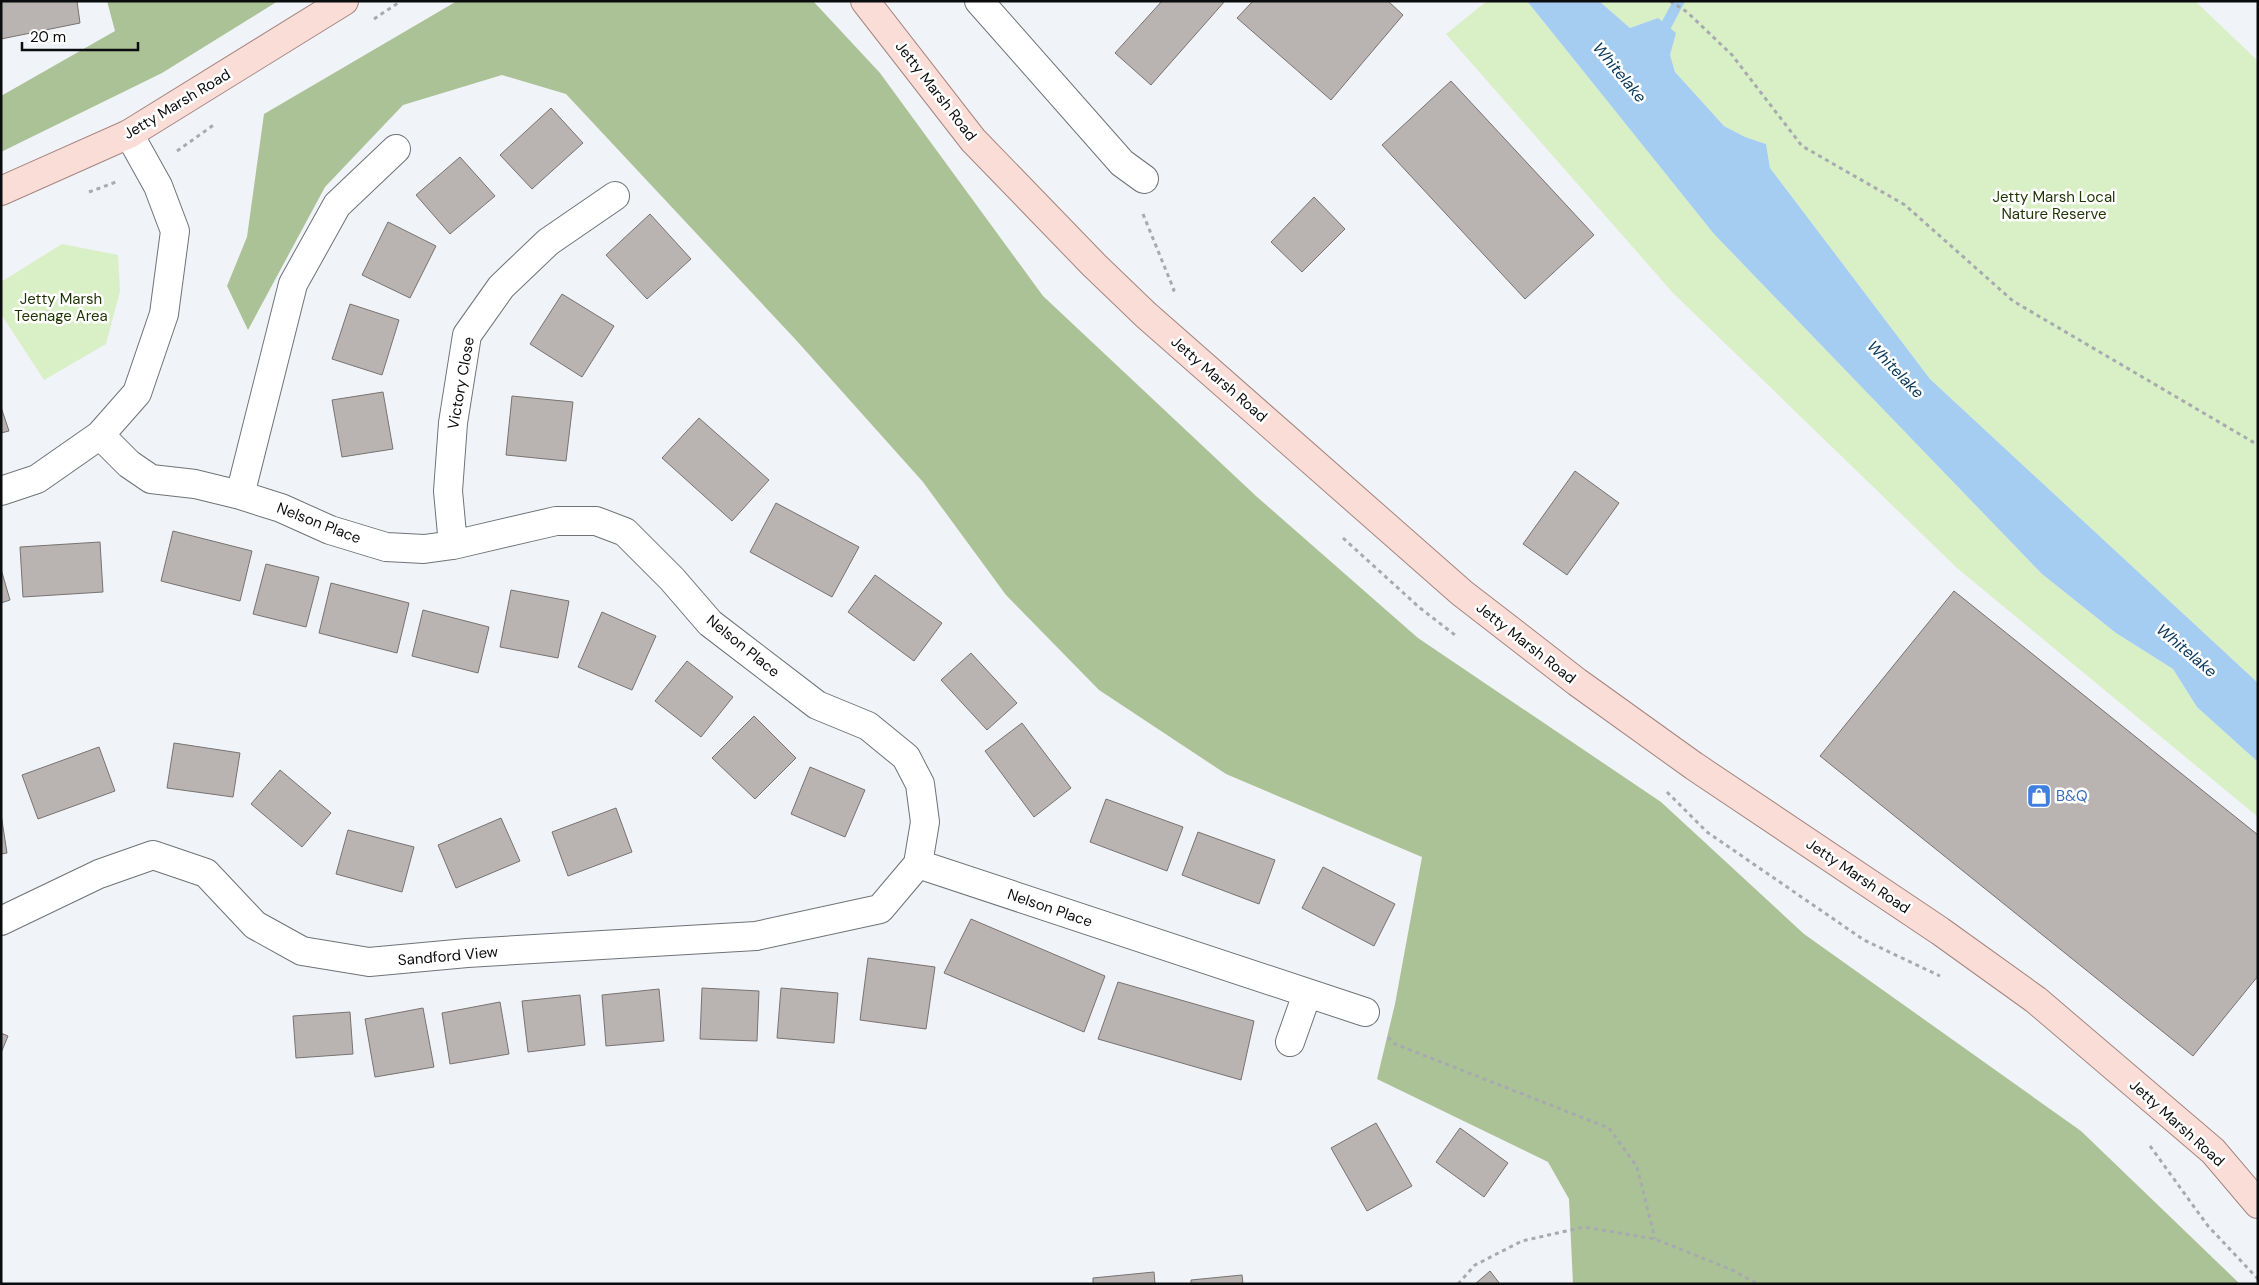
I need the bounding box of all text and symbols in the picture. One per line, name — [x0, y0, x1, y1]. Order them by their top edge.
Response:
scale bar — [22, 20, 139, 52]
text: 20 m — [30, 27, 66, 47]
street label: Jetty Marsh Road — [891, 37, 981, 145]
water label: Whitelake — [1588, 38, 1651, 107]
street label: Jetty Marsh Road — [120, 64, 234, 144]
park label: Jetty Marsh Local Nature Reserve — [1993, 187, 2115, 224]
park label: Jetty Marsh Teenage Area — [14, 289, 108, 326]
street label: Jetty Marsh Road — [1167, 332, 1271, 426]
street label: Victory Close — [443, 335, 479, 431]
water label: Whitelake — [1863, 336, 1929, 403]
street label: Nelson Place — [274, 498, 364, 548]
street label: Jetty Marsh Road — [1472, 598, 1580, 688]
street label: Nelson Place — [702, 610, 784, 682]
water label: Whitelake — [2152, 619, 2221, 682]
shop icon: B&Q — [2026, 783, 2052, 809]
place label: B&Q — [2056, 786, 2088, 806]
street label: Jetty Marsh Road — [1802, 834, 1914, 918]
street label: Nelson Place — [1005, 884, 1095, 932]
street label: Sandford View — [397, 942, 499, 970]
street label: Jetty Marsh Road — [2125, 1075, 2229, 1171]

